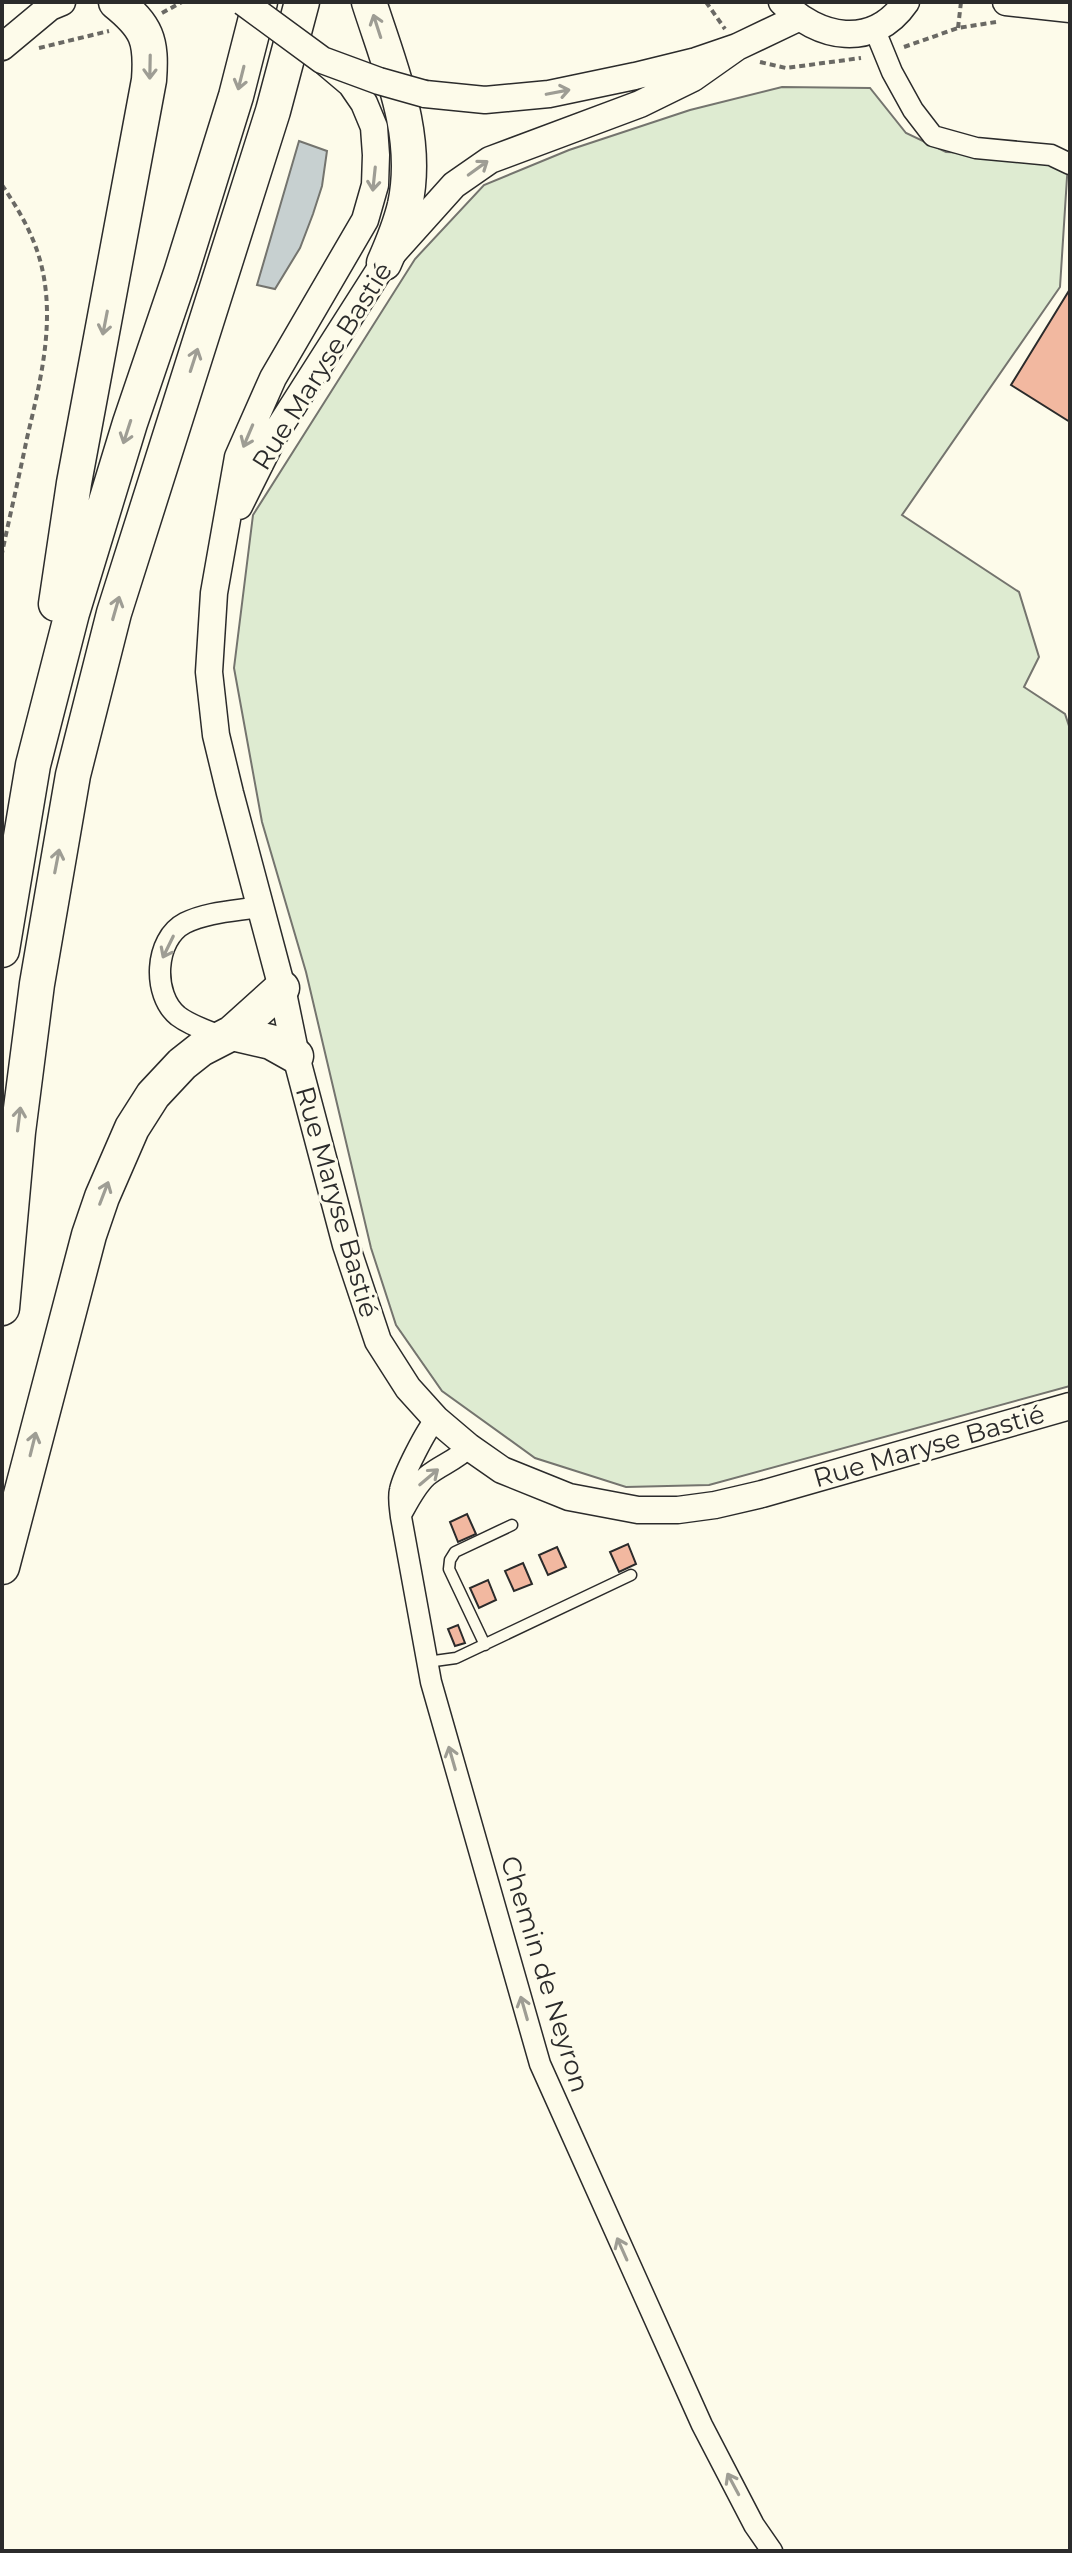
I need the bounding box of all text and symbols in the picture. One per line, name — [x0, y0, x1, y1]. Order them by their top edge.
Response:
one-way arrow — [368, 14, 383, 39]
one-way arrow — [142, 53, 157, 80]
one-way arrow — [232, 64, 247, 90]
one-way arrow — [545, 83, 570, 98]
one-way arrow — [466, 160, 488, 177]
one-way arrow — [367, 165, 382, 192]
street label: Rue Maryse Bastié — [245, 256, 399, 476]
one-way arrow — [96, 310, 111, 335]
one-way arrow — [187, 348, 202, 373]
one-way arrow — [119, 419, 134, 444]
one-way arrow — [239, 423, 254, 447]
one-way arrow — [109, 596, 124, 622]
one-way arrow — [50, 849, 65, 875]
one-way arrow — [160, 934, 175, 958]
street label: Rue Maryse Bastié — [289, 1083, 385, 1321]
one-way arrow — [12, 1106, 27, 1132]
one-way arrow — [98, 1181, 112, 1206]
street label: Rue Maryse Bastié — [810, 1398, 1048, 1494]
one-way arrow — [27, 1431, 42, 1457]
one-way arrow — [419, 1468, 439, 1486]
one-way arrow — [444, 1746, 459, 1772]
street label: Chemin de Neyron — [494, 1852, 596, 2096]
one-way arrow — [516, 1996, 531, 2022]
one-way arrow — [614, 2237, 629, 2261]
one-way arrow — [724, 2472, 740, 2496]

